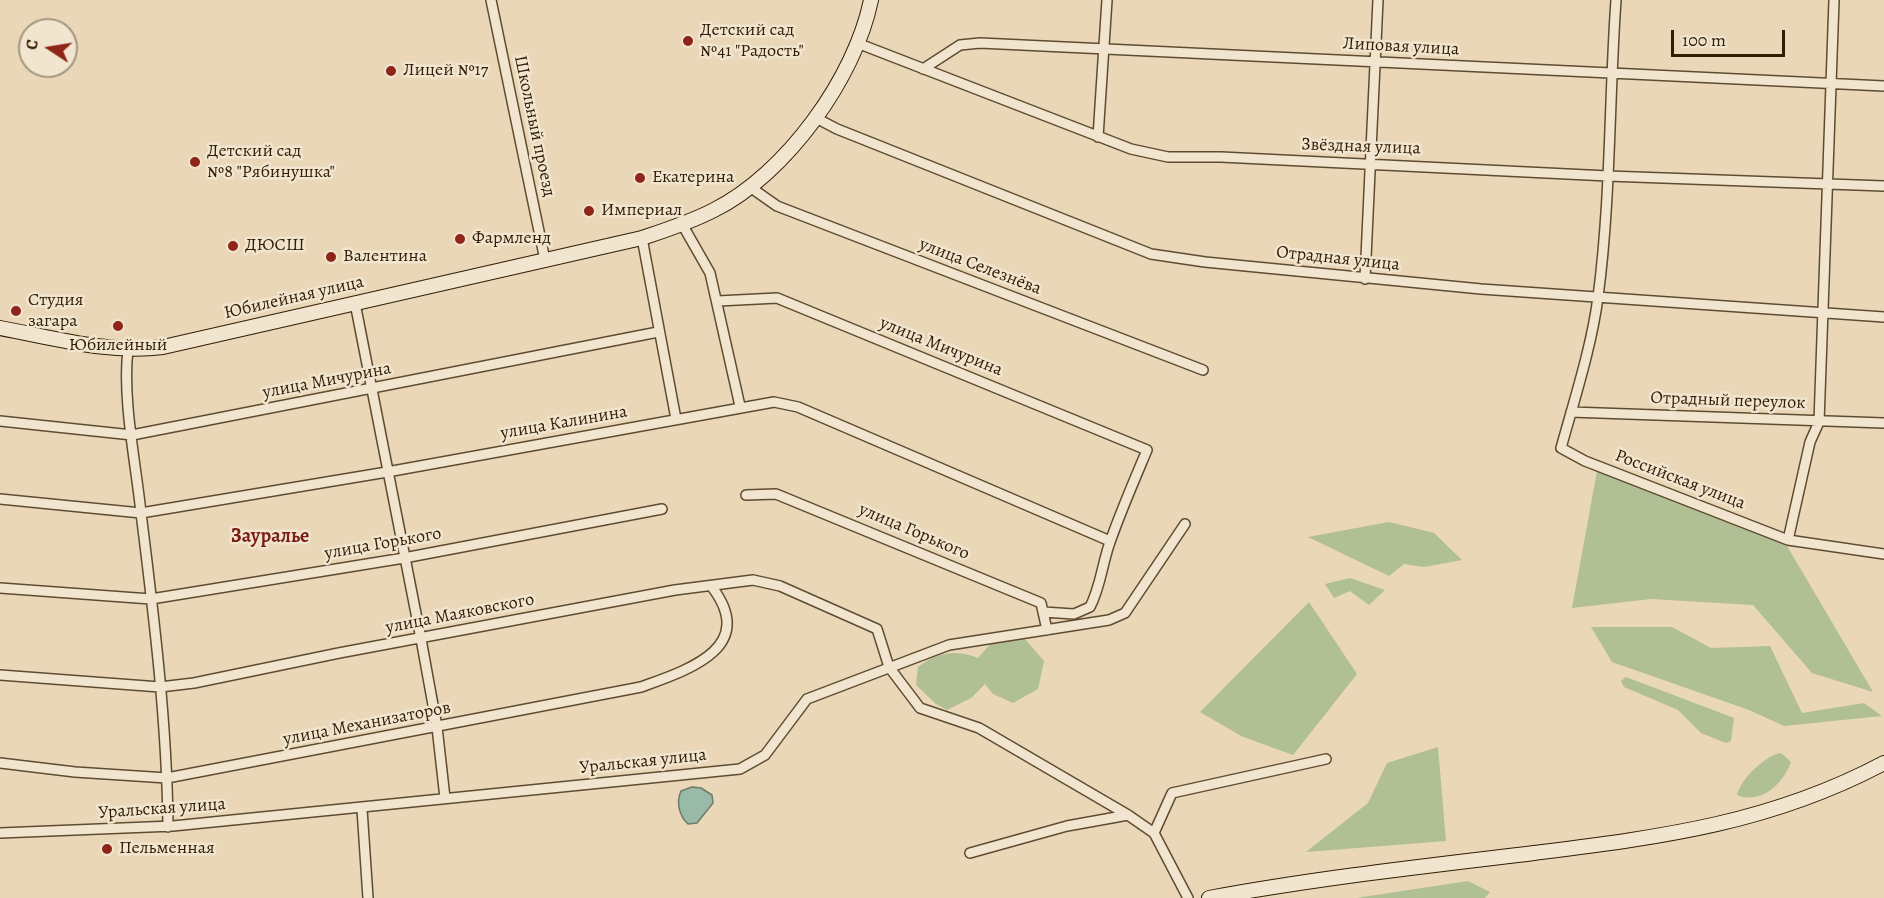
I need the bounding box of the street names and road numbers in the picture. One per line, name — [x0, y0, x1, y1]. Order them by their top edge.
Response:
street label: Липовая улица — [1342, 33, 1460, 61]
street label: Школьный проезд — [508, 53, 560, 199]
street label: Звёздная улица — [1301, 134, 1421, 160]
street label: улица Селезнёва — [916, 234, 1044, 300]
street label: Отрадная улица — [1275, 242, 1401, 276]
street label: Юбилейная улица — [222, 271, 366, 325]
street label: улица Мичурина — [876, 313, 1006, 381]
street label: улица Мичурина — [261, 358, 393, 404]
street label: Отрадный переулок — [1650, 387, 1806, 415]
street label: улица Калинина — [499, 401, 629, 445]
street label: Российская улица — [1612, 445, 1748, 515]
street label: улица Горького — [855, 499, 973, 565]
street label: улица Горького — [323, 523, 443, 565]
street label: улица Маяковского — [384, 589, 536, 639]
street label: улица Механизаторов — [281, 697, 453, 751]
street label: Уральская улица — [578, 745, 708, 779]
street label: Уральская улица — [98, 794, 226, 824]

